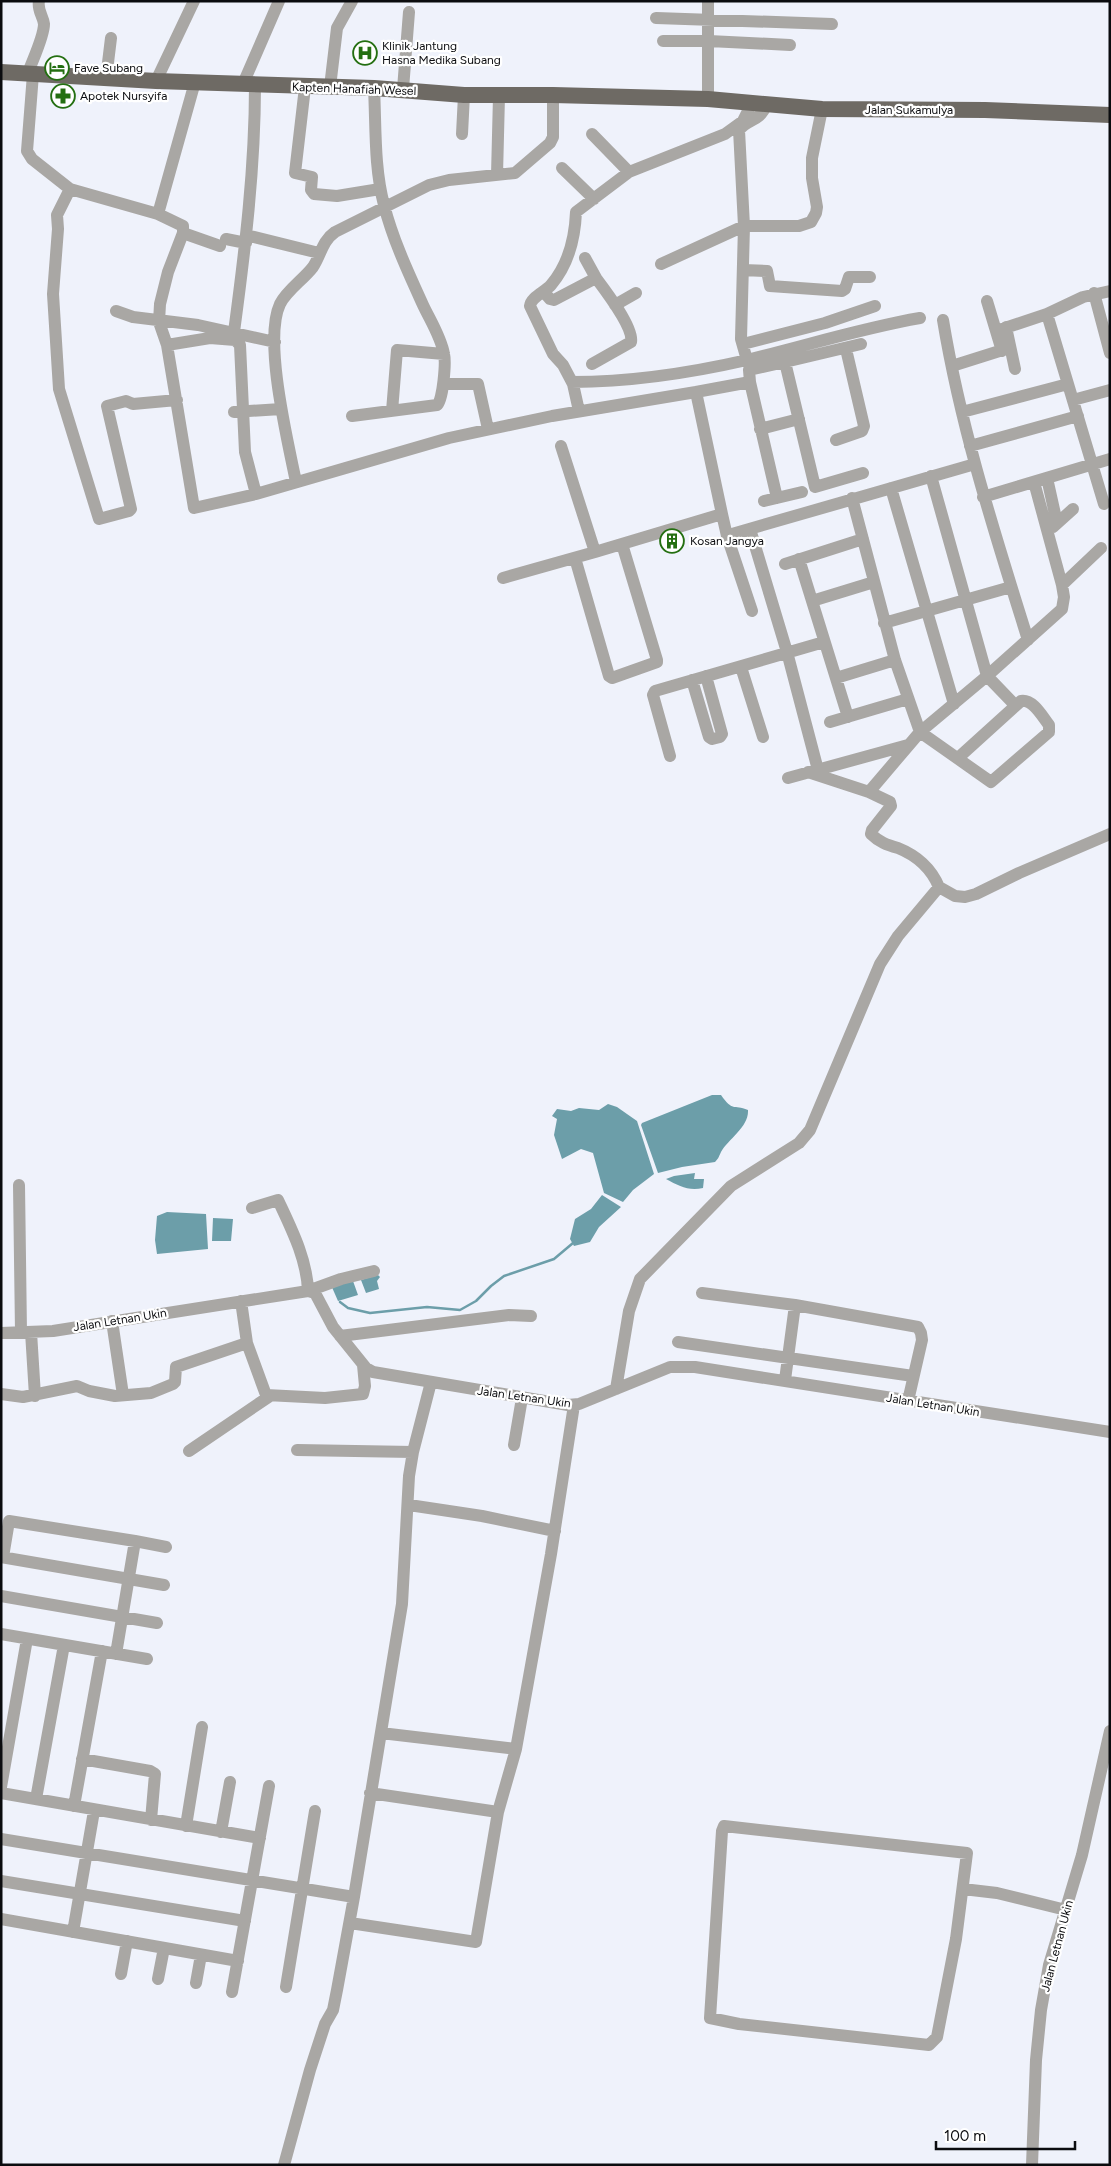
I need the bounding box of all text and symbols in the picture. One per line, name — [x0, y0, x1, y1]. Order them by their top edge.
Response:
place label: Klinik Jantung Hasna Medika Subang — [382, 39, 501, 67]
hospital icon: Klinik Jantung Hasna Medika Subang — [352, 40, 378, 66]
hotel icon: Fave Subang — [44, 55, 70, 81]
place label: Fave Subang — [74, 61, 143, 75]
street label: Kapten Hanafiah Wesel — [292, 80, 416, 98]
pharmacy icon: Apotek Nursyifa — [50, 83, 76, 109]
place label: Apotek Nursyifa — [80, 89, 167, 103]
street label: Jalan Sukamulya — [865, 103, 953, 117]
building icon: Kosan Jangya — [659, 528, 685, 554]
place label: Kosan Jangya — [690, 534, 764, 548]
street label: Jalan Letnan Ukin — [72, 1306, 168, 1334]
street label: Jalan Letnan Ukin — [476, 1384, 572, 1411]
street label: Jalan Letnan Ukin — [885, 1391, 981, 1419]
street label: Jalan Letnan Ukin — [1038, 1898, 1076, 1993]
scale bar — [936, 2118, 1075, 2150]
text: 100 m — [944, 2127, 986, 2145]

